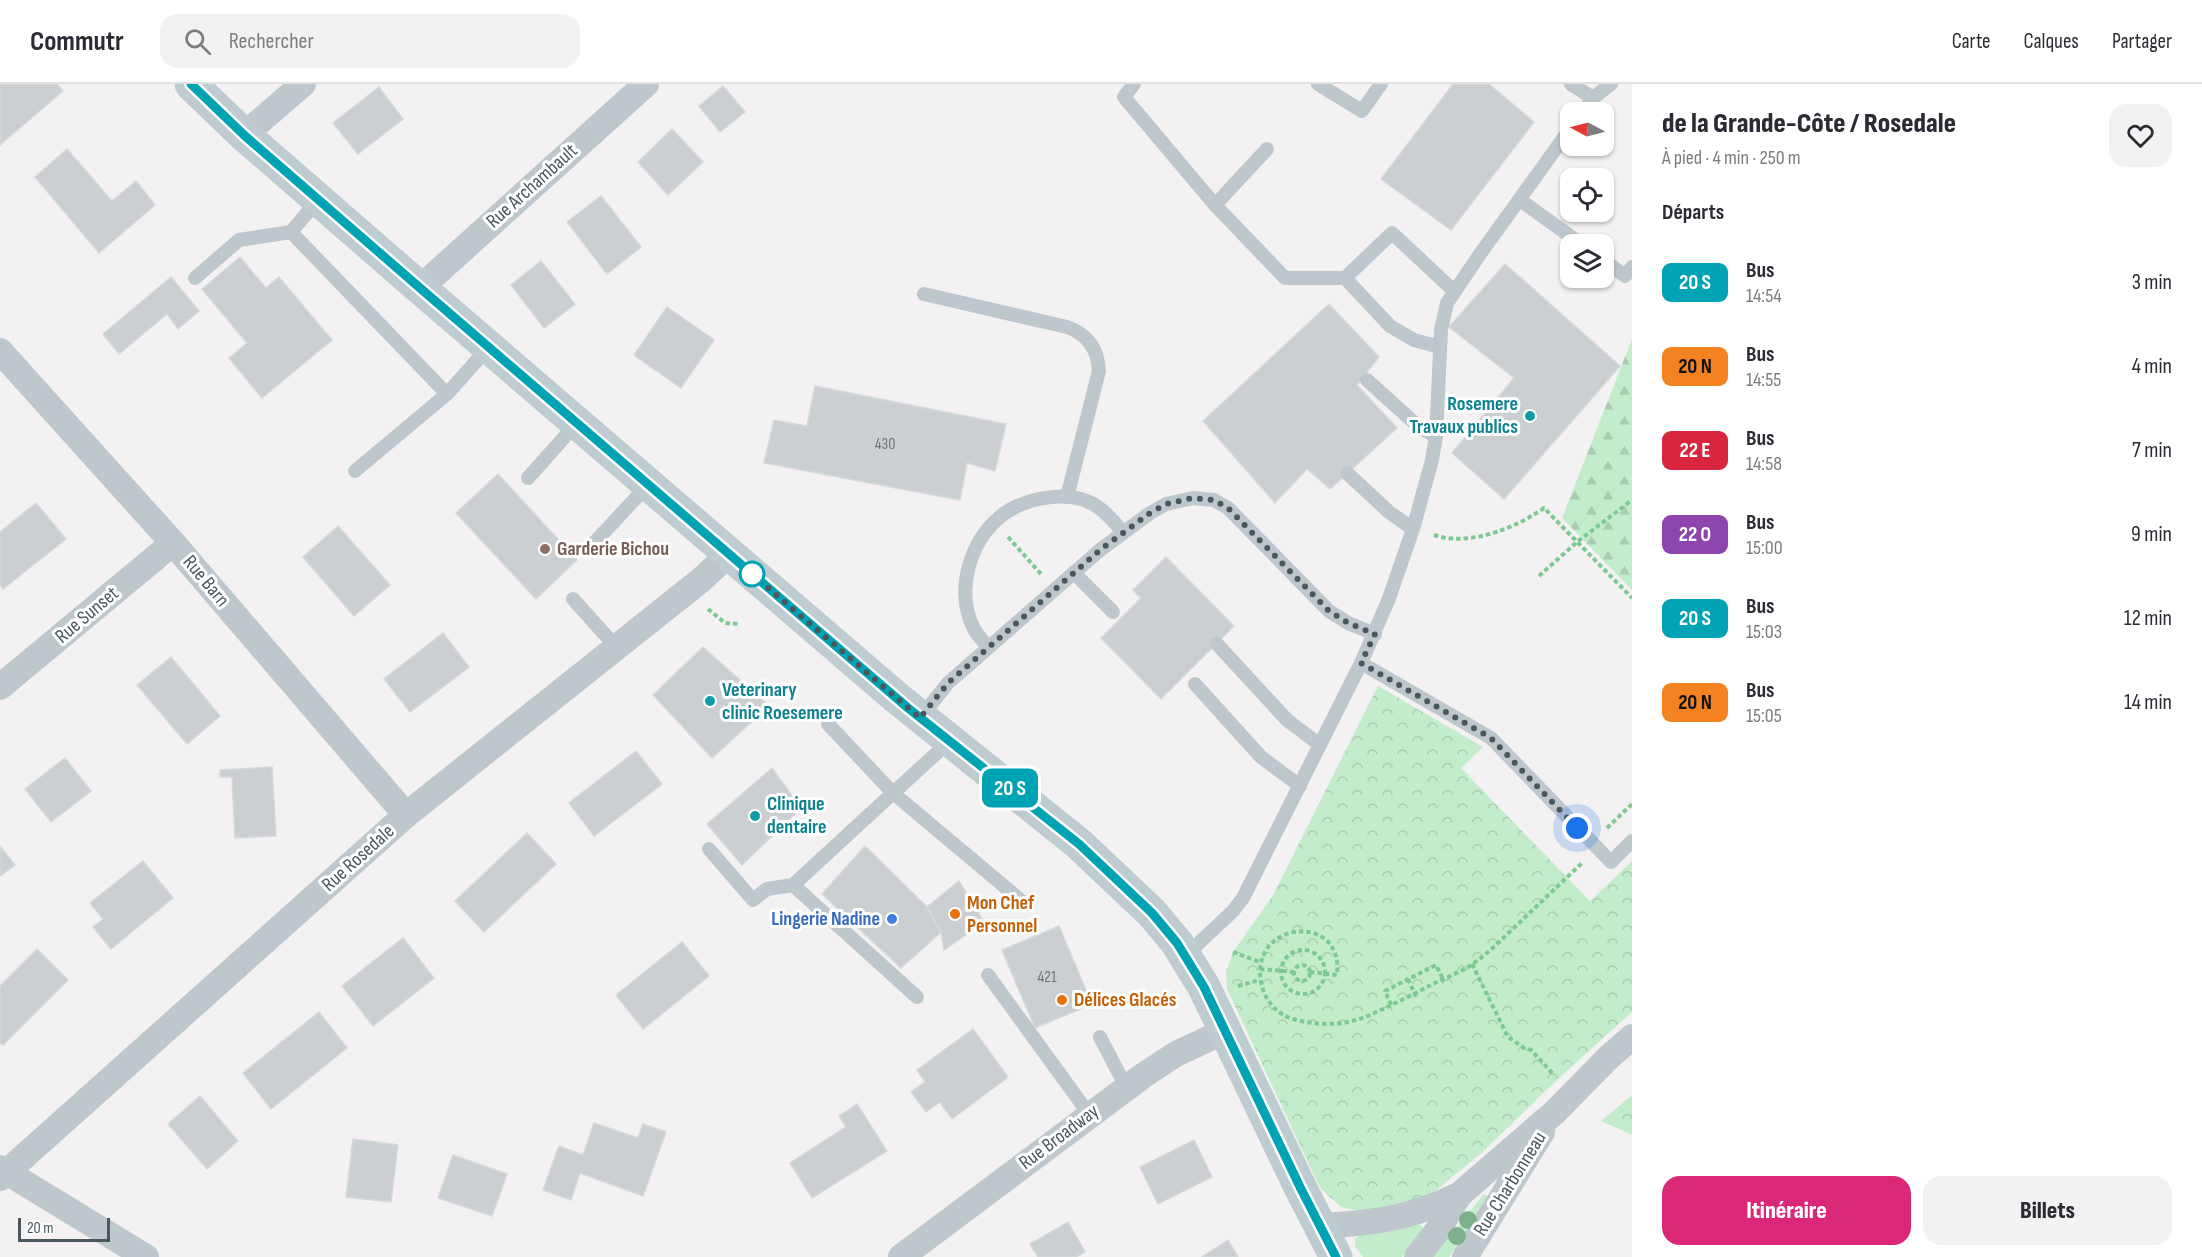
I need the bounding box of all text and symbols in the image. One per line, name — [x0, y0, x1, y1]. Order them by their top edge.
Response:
search box — [160, 14, 580, 68]
text: Commutr — [30, 25, 124, 58]
icon: search — [181, 25, 214, 58]
text: Rechercher — [229, 28, 314, 55]
text: Carte — [1952, 29, 1991, 54]
text: Calques — [2024, 29, 2079, 54]
text: Partager — [2112, 29, 2172, 54]
north arrow — [1560, 102, 1614, 156]
map controls — [1560, 102, 1614, 288]
button: heart — [2109, 104, 2172, 167]
text: de la Grande-Côte / Rosedale — [1662, 107, 1956, 140]
street label: Rue Archambault — [481, 139, 583, 233]
text: À pied · 4 min · 250 m — [1662, 146, 1801, 170]
button: locate — [1560, 168, 1614, 222]
text: Départs — [1662, 199, 1724, 226]
button: layers — [1560, 234, 1614, 288]
text: Bus — [1746, 257, 1775, 284]
text: 3 min — [2132, 269, 2172, 296]
text: 20 S — [1679, 270, 1711, 295]
text: 14:54 — [1746, 284, 1782, 308]
text: Bus — [1746, 341, 1775, 368]
text: 4 min — [2132, 353, 2172, 380]
text: 20 N — [1678, 354, 1712, 379]
text: 14:55 — [1746, 368, 1781, 392]
place label: Rosemere Travaux publics — [1409, 392, 1518, 439]
marker: Rosemere Travaux publics — [1523, 409, 1537, 423]
text: Bus — [1746, 425, 1775, 452]
house number: 430 — [875, 435, 895, 454]
text: 7 min — [2132, 437, 2172, 464]
text: 22 E — [1680, 438, 1710, 463]
text: 14:58 — [1746, 452, 1782, 476]
text: Bus — [1746, 509, 1775, 536]
text: 9 min — [2131, 521, 2172, 548]
text: 22 O — [1679, 522, 1711, 547]
text: 15:00 — [1746, 536, 1783, 560]
place label: Garderie Bichou — [557, 537, 669, 561]
marker: Garderie Bichou — [538, 542, 552, 556]
street label: Rue Barn — [178, 550, 234, 612]
unlabelled marker — [739, 561, 765, 587]
street label: Rue Sunset — [50, 582, 124, 648]
text: Bus — [1746, 593, 1775, 620]
text: 12 min — [2124, 605, 2172, 632]
text: 20 S — [1679, 606, 1711, 631]
text: 15:03 — [1746, 620, 1782, 644]
text: Bus — [1746, 677, 1775, 704]
place label: Veterinary clinic Roesemere — [722, 678, 843, 725]
text: 14 min — [2124, 689, 2172, 716]
text: 20 N — [1678, 690, 1712, 715]
marker: Veterinary clinic Roesemere — [703, 694, 717, 708]
text: 15:05 — [1746, 704, 1782, 728]
line badge: 20 S — [968, 768, 1052, 808]
text: 20 S — [994, 776, 1026, 801]
place label: Clinique dentaire — [767, 792, 827, 839]
marker: Clinique dentaire — [748, 809, 762, 823]
your location — [1562, 813, 1592, 843]
street label: Rue Rosedale — [317, 819, 399, 897]
place label: Mon Chef Personnel — [967, 891, 1037, 938]
place label: Lingerie Nadine — [771, 907, 880, 931]
marker: Mon Chef Personnel — [948, 907, 962, 921]
marker: Lingerie Nadine — [885, 912, 899, 926]
house number: 421 — [1037, 968, 1057, 987]
place label: Délices Glacés — [1074, 988, 1177, 1012]
marker: Délices Glacés — [1055, 993, 1069, 1007]
street label: Rue Broadway — [1014, 1099, 1104, 1175]
street label: Rue Charbonneau — [1468, 1127, 1552, 1241]
button: Itinéraire — [1662, 1176, 1911, 1245]
button: Billets — [1923, 1176, 2172, 1245]
scale bar — [18, 1215, 110, 1242]
text: 20 m — [27, 1219, 54, 1238]

